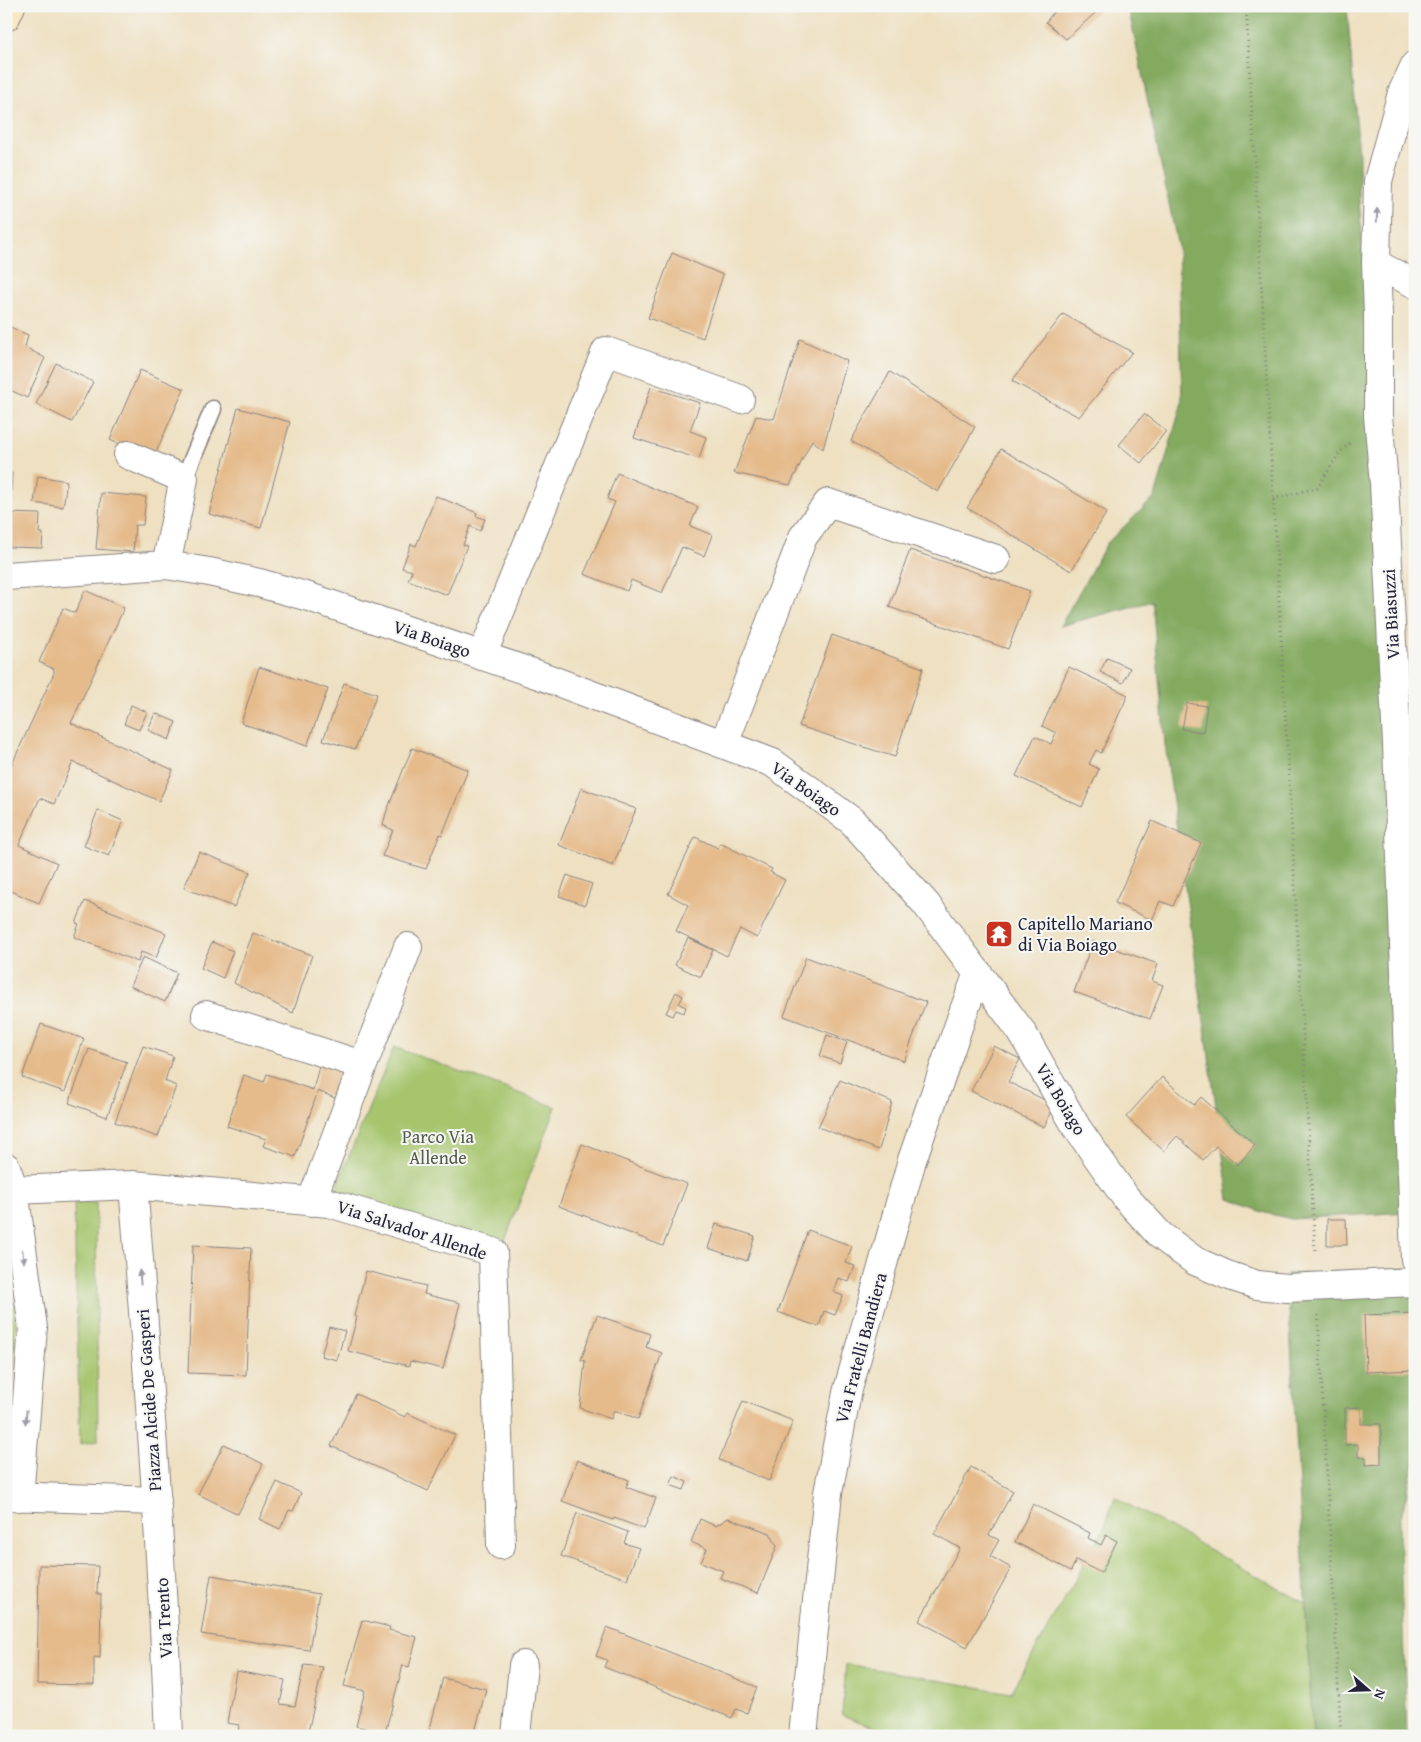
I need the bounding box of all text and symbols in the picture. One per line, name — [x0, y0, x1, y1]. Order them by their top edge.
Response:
one-way arrow — [1373, 207, 1381, 223]
street label: Via Biasuzzi — [1375, 568, 1406, 660]
street label: Via Boiago — [390, 613, 475, 664]
street label: Via Boiago — [766, 754, 847, 823]
place label: Capitello Mariano di Via Boiago — [1018, 910, 1153, 958]
temple icon: Capitello Mariano di Via Boiago — [984, 919, 1014, 949]
street label: Via Boiago — [1029, 1057, 1094, 1140]
park label: Parco Via Allende — [402, 1123, 474, 1171]
street label: Via Salvador Allende — [334, 1192, 491, 1267]
one-way arrow — [19, 1248, 27, 1264]
one-way arrow — [136, 1269, 144, 1285]
street label: Via Fratelli Bandiera — [827, 1269, 894, 1426]
street label: Piazza Alcide De Gasperi — [129, 1308, 168, 1492]
one-way arrow — [21, 1410, 29, 1426]
street label: Via Trento — [148, 1577, 179, 1659]
north arrow — [1344, 1664, 1394, 1714]
text: N — [1369, 1687, 1391, 1703]

